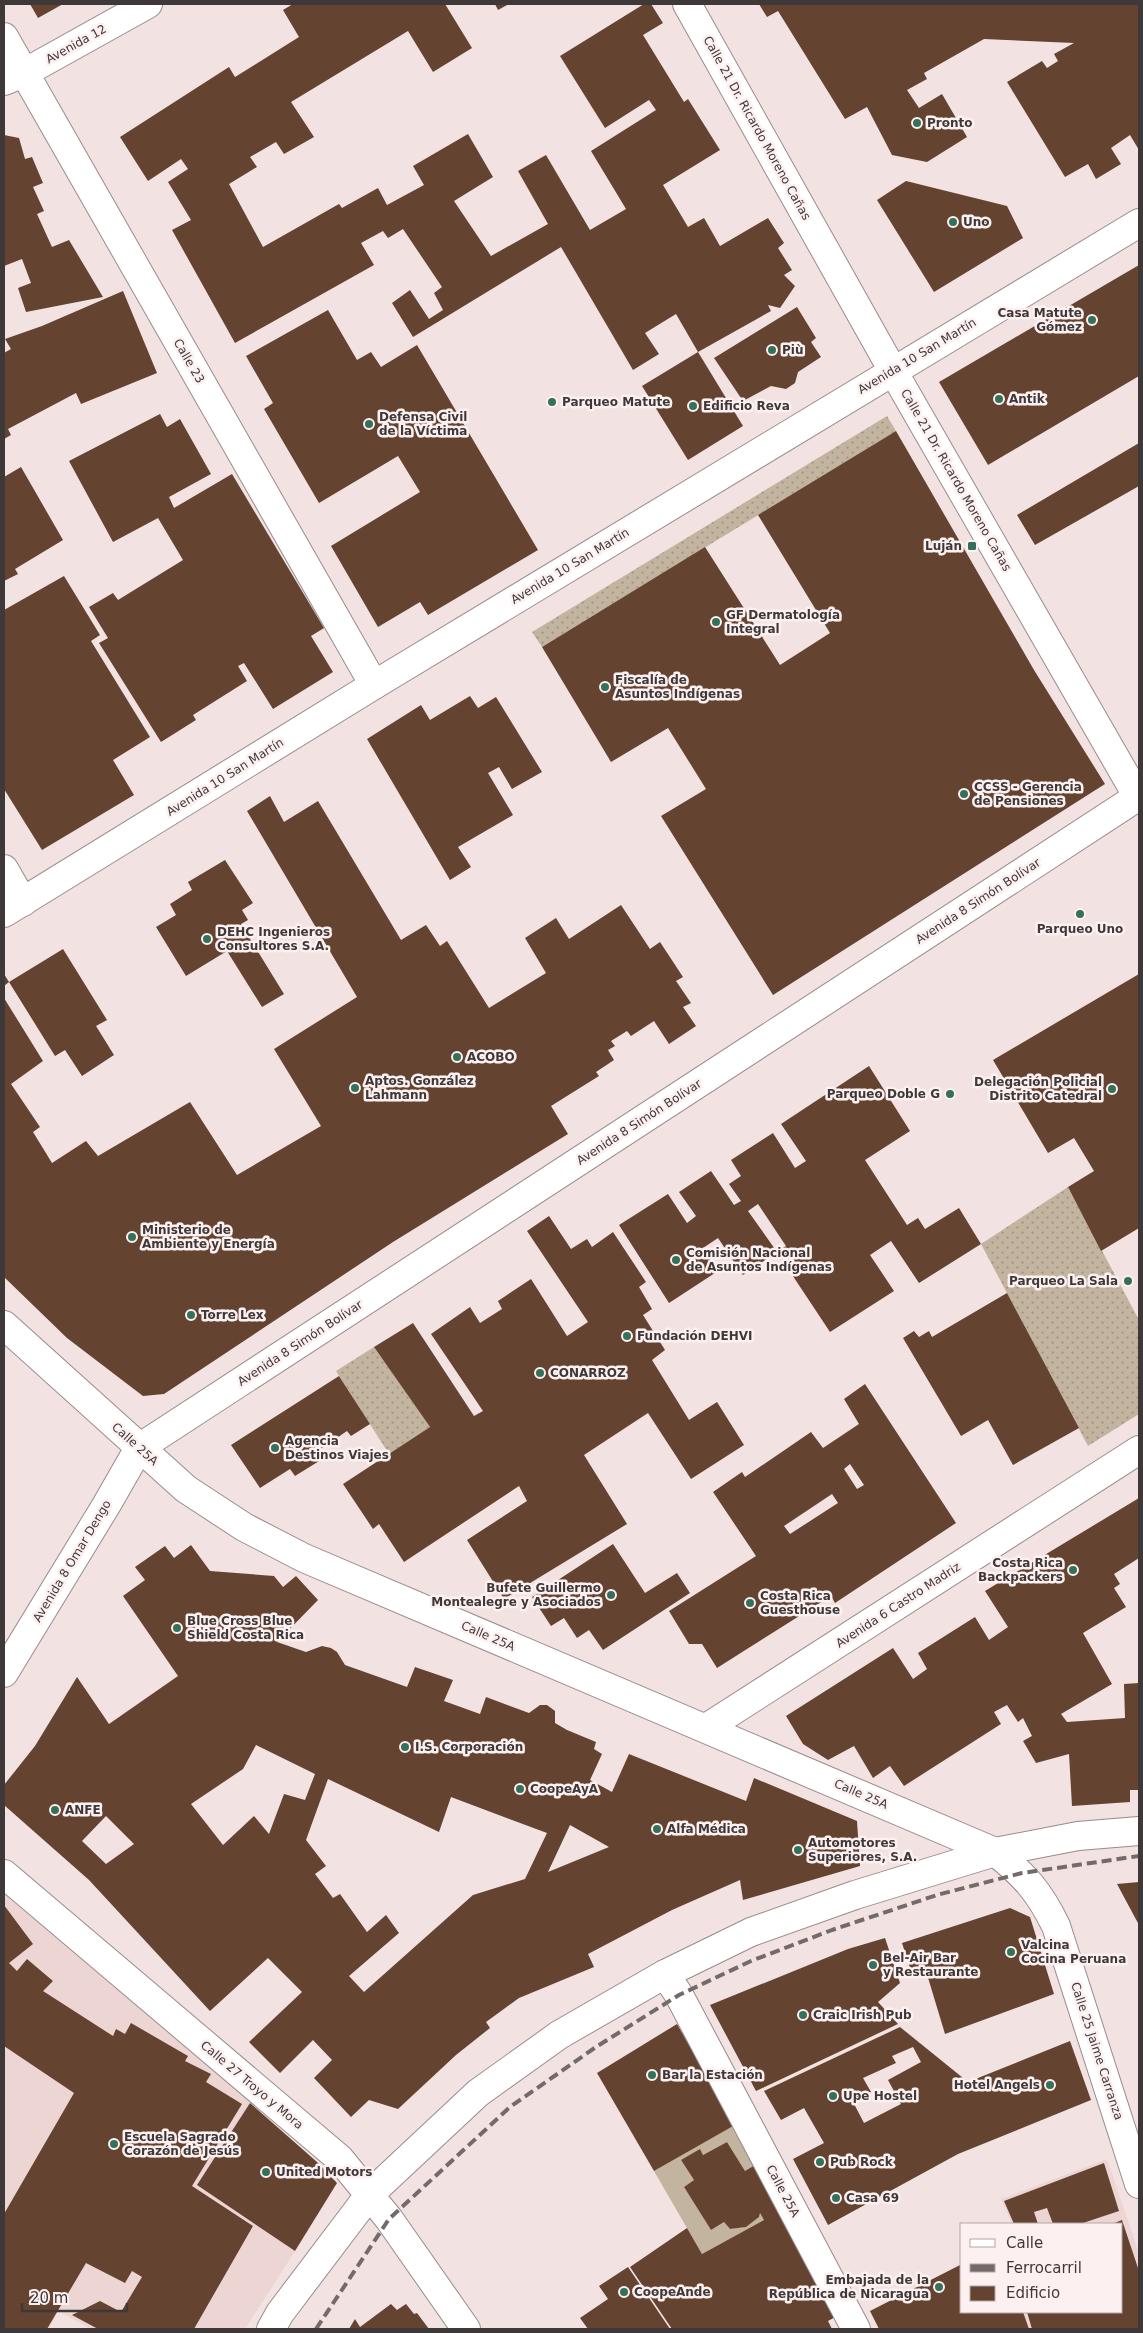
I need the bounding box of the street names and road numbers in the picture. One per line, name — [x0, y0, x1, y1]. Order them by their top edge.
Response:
street label: Avenida 12 — [43, 22, 109, 66]
street label: Calle 21 Dr. Ricardo Moreno Cañas — [700, 34, 814, 222]
street label: Avenida 10 San Martín — [855, 315, 979, 397]
street label: Calle 23 — [171, 336, 207, 386]
street label: Calle 21 Dr. Ricardo Moreno Cañas — [898, 386, 1014, 574]
street label: Avenida 10 San Martín — [508, 525, 632, 607]
street label: Avenida 10 San Martín — [164, 735, 286, 819]
street label: Avenida 8 Simón Bolívar — [913, 855, 1043, 947]
street label: Avenida 8 Simón Bolívar — [574, 1076, 704, 1168]
street label: Avenida 8 Simón Bolívar — [235, 1297, 365, 1389]
street label: Calle 25A — [109, 1420, 161, 1469]
street label: Avenida 8 Omar Dengo — [30, 1498, 114, 1624]
street label: Avenida 6 Castro Madriz — [833, 1559, 963, 1651]
street label: Calle 25A — [459, 1618, 518, 1654]
street label: Calle 25A — [832, 1776, 891, 1812]
street label: Calle 25 Jaime Carranza — [1068, 1980, 1126, 2122]
street label: Calle 27 Troyo y Mora — [198, 2038, 306, 2132]
street label: Calle 25A — [763, 2163, 803, 2220]

